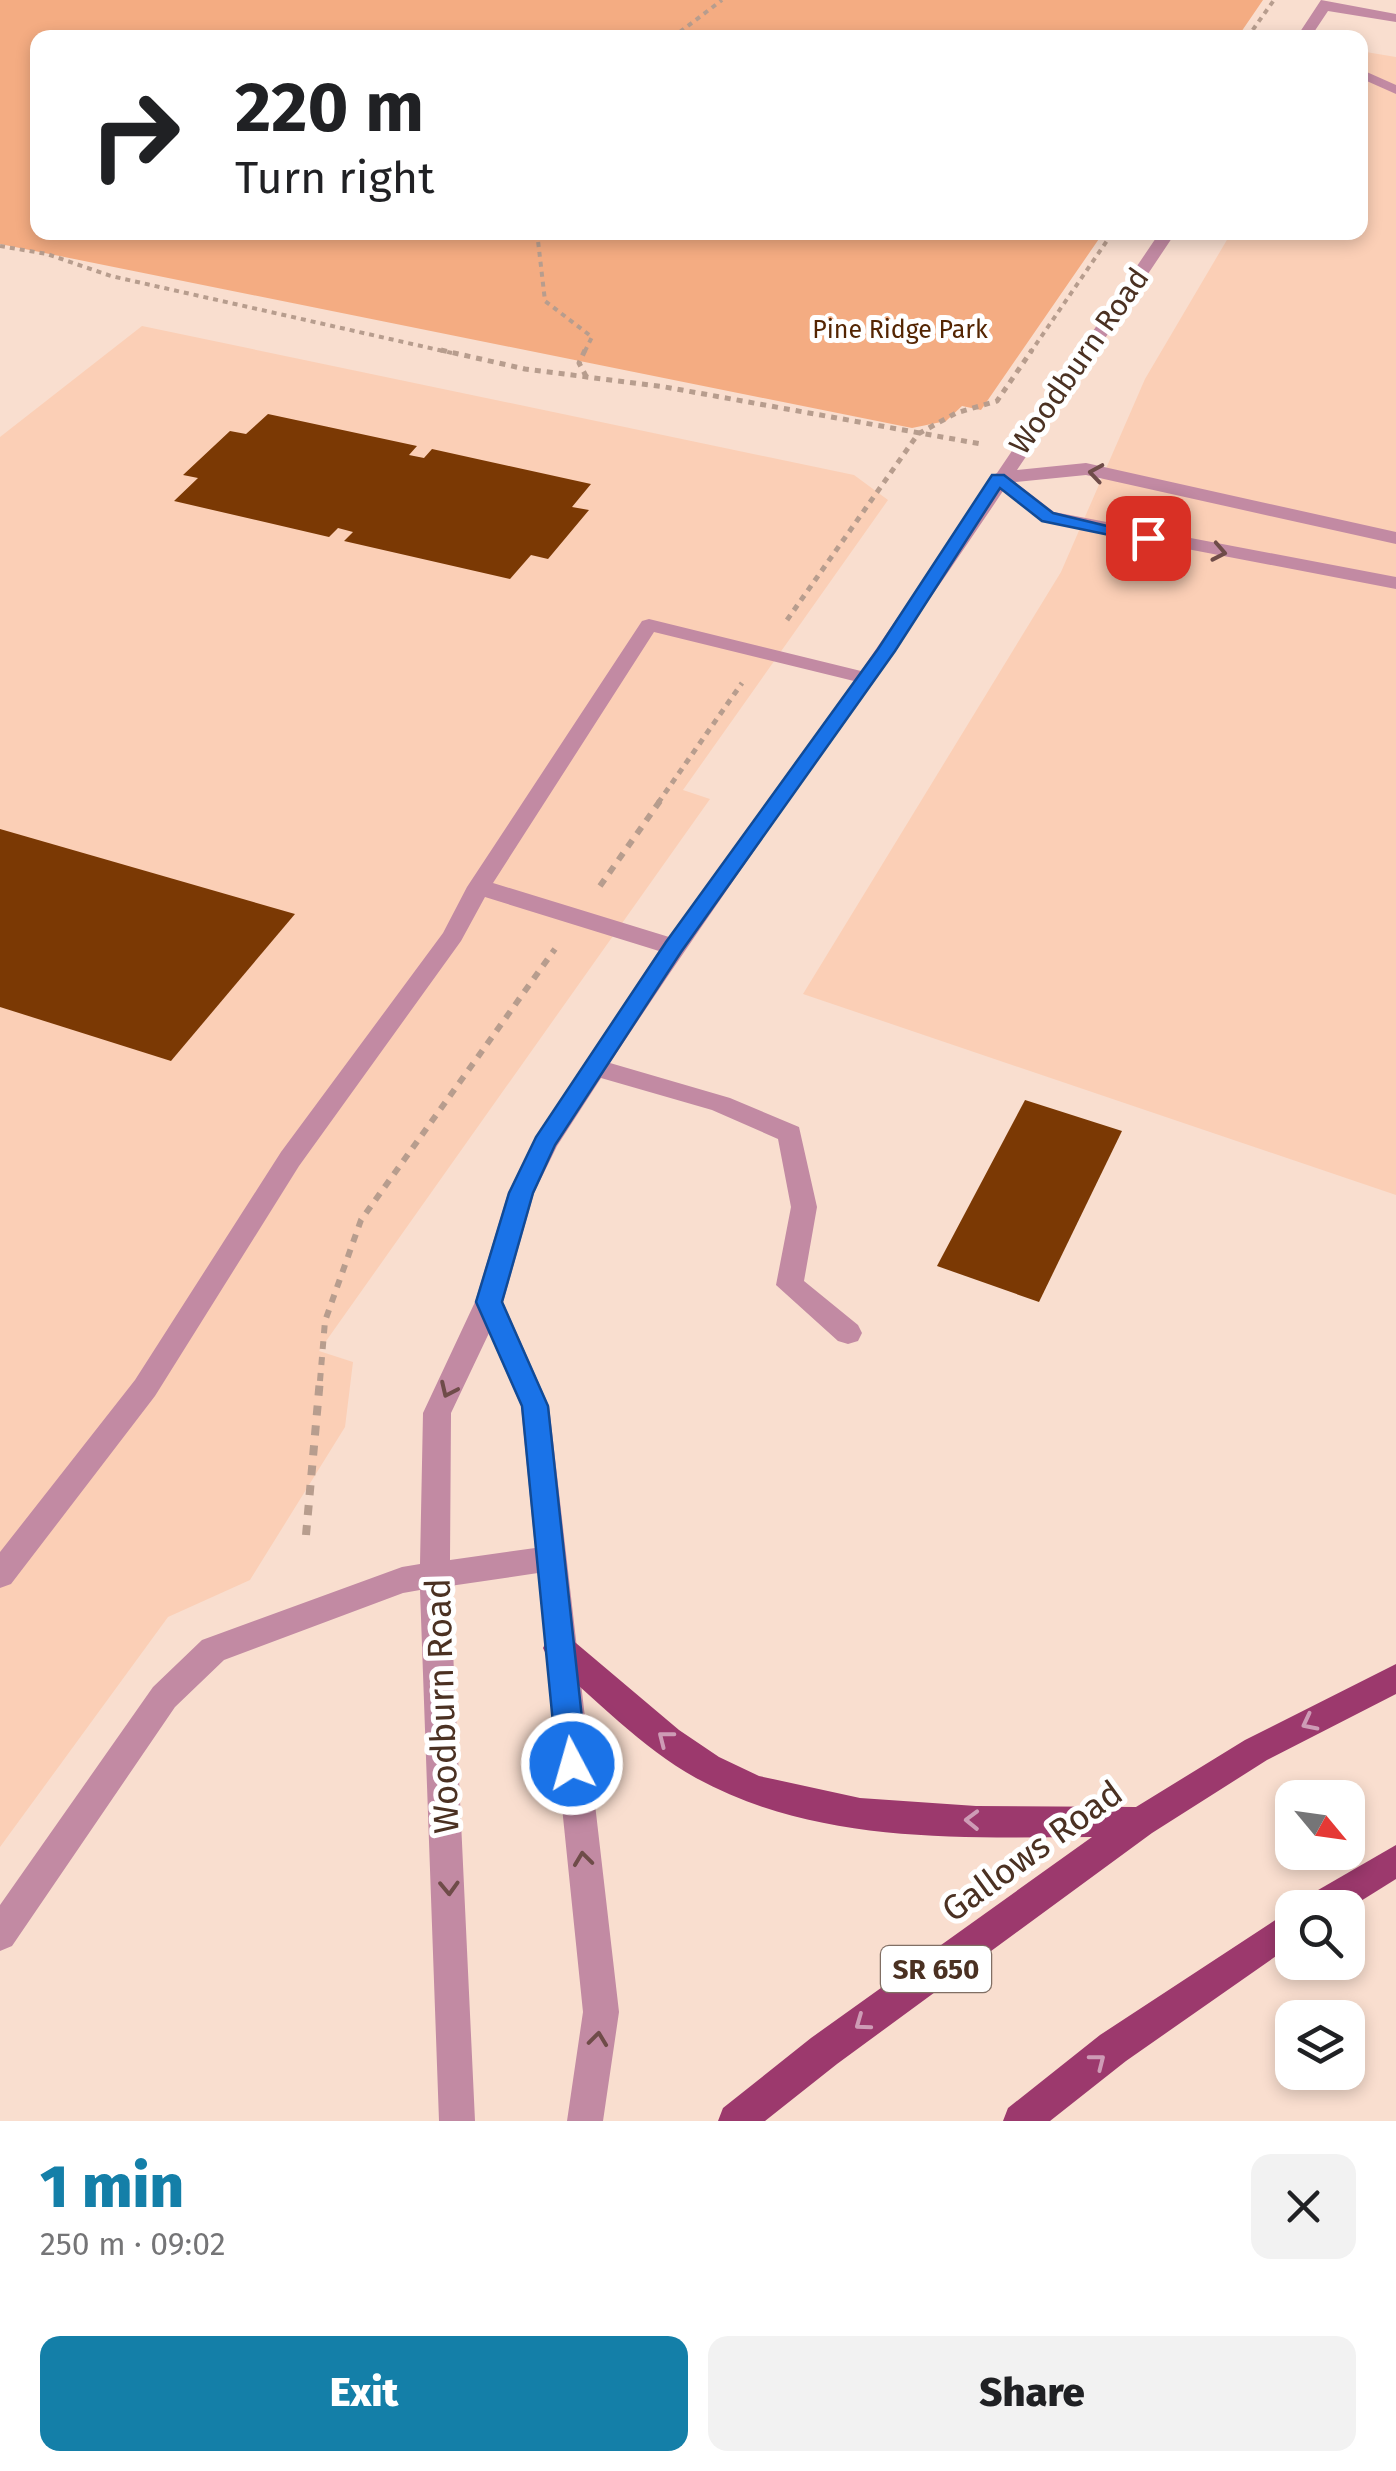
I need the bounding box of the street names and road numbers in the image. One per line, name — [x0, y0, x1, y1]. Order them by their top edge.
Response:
street label: Woodburn Road — [1001, 261, 1157, 461]
street label: Woodburn Road — [417, 1578, 467, 1834]
street label: Gallows Road — [934, 1771, 1130, 1931]
road number: SR 650 — [881, 1946, 991, 1992]

